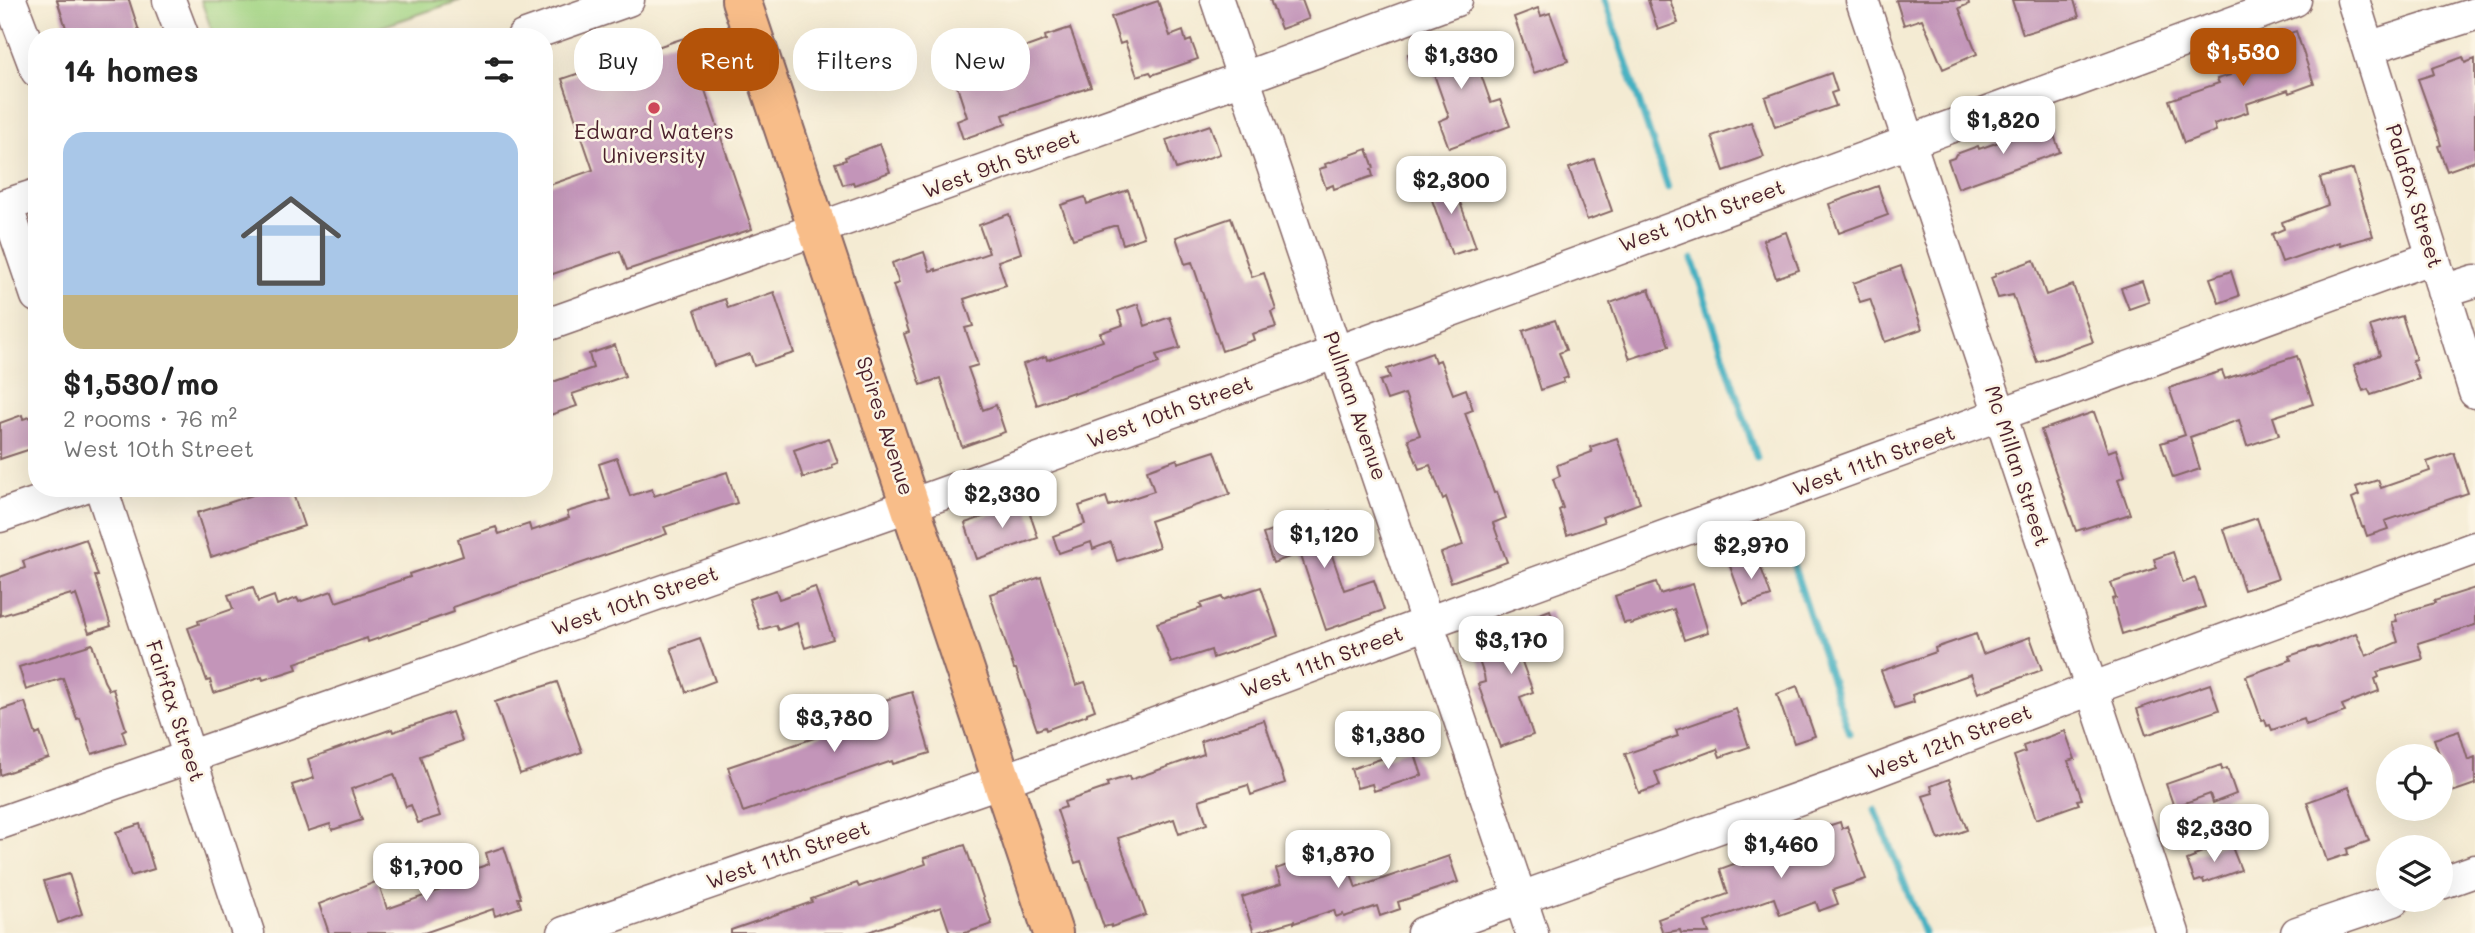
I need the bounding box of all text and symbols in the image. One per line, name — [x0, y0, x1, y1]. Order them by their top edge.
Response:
chip: Buy — [574, 28, 663, 91]
chip: Rent — [677, 28, 779, 91]
chip: Filters — [793, 28, 917, 91]
chip: New — [931, 28, 1030, 91]
pin: $1,530 — [2186, 28, 2300, 88]
pin: $1,330 — [1404, 32, 1518, 91]
text: $1,530 — [2206, 36, 2280, 66]
text: $1,330 — [1424, 39, 1498, 69]
text: 14 homes — [63, 50, 199, 90]
icon: filters — [480, 51, 518, 89]
pin: $1,820 — [1946, 96, 2060, 156]
marker: Edward Waters University — [646, 100, 662, 116]
text: $1,820 — [1966, 104, 2040, 134]
place label: Edward Waters University — [574, 117, 734, 168]
street label: Palafox Street — [2381, 120, 2450, 271]
street label: West 9th Street — [918, 122, 1082, 203]
pin: $2,300 — [1394, 156, 1508, 216]
text: $2,300 — [1412, 164, 1490, 194]
street label: West 10th Street — [1615, 172, 1788, 257]
icon: home — [228, 178, 354, 304]
street label: Pullman Avenue — [1318, 328, 1395, 484]
street label: Spires Avenue — [851, 353, 922, 498]
text: $1,530/mo — [63, 363, 218, 403]
street label: West 10th Street — [1083, 368, 1256, 453]
street label: Mc Millan Street — [1980, 382, 2057, 550]
text: 2 rooms · 76 m² — [63, 403, 237, 433]
street label: West 11th Street — [1789, 418, 1958, 502]
text: West 10th Street — [63, 433, 254, 463]
pin: $2,330 — [945, 470, 1059, 530]
text: $2,330 — [964, 478, 1040, 508]
pin: $1,120 — [1267, 510, 1381, 570]
text: $1,120 — [1289, 518, 1359, 548]
pin: $2,970 — [1694, 522, 1808, 581]
text: $2,970 — [1713, 529, 1789, 559]
street label: West 10th Street — [548, 558, 721, 641]
pin: $3,170 — [1454, 616, 1568, 676]
street label: West 11th Street — [1237, 619, 1406, 703]
text: $3,170 — [1475, 624, 1547, 654]
street label: Fairfax Street — [141, 636, 212, 785]
pin: $3,780 — [777, 694, 891, 754]
street label: West 12th Street — [1864, 697, 2035, 784]
text: $3,780 — [796, 702, 872, 732]
pin: $1,380 — [1331, 712, 1445, 771]
text: $1,380 — [1351, 719, 1425, 749]
map controls — [2376, 744, 2453, 912]
button: locate — [2376, 744, 2453, 821]
pin: $2,330 — [2157, 804, 2271, 864]
text: $2,330 — [2176, 812, 2252, 842]
street label: West 11th Street — [702, 813, 873, 894]
pin: $1,460 — [1724, 820, 1838, 880]
text: $1,460 — [1744, 828, 1818, 858]
pin: $1,870 — [1281, 830, 1395, 890]
button: layers — [2376, 835, 2453, 912]
text: $1,870 — [1301, 838, 1375, 868]
pin: $1,700 — [369, 844, 483, 903]
text: $1,700 — [389, 851, 463, 881]

